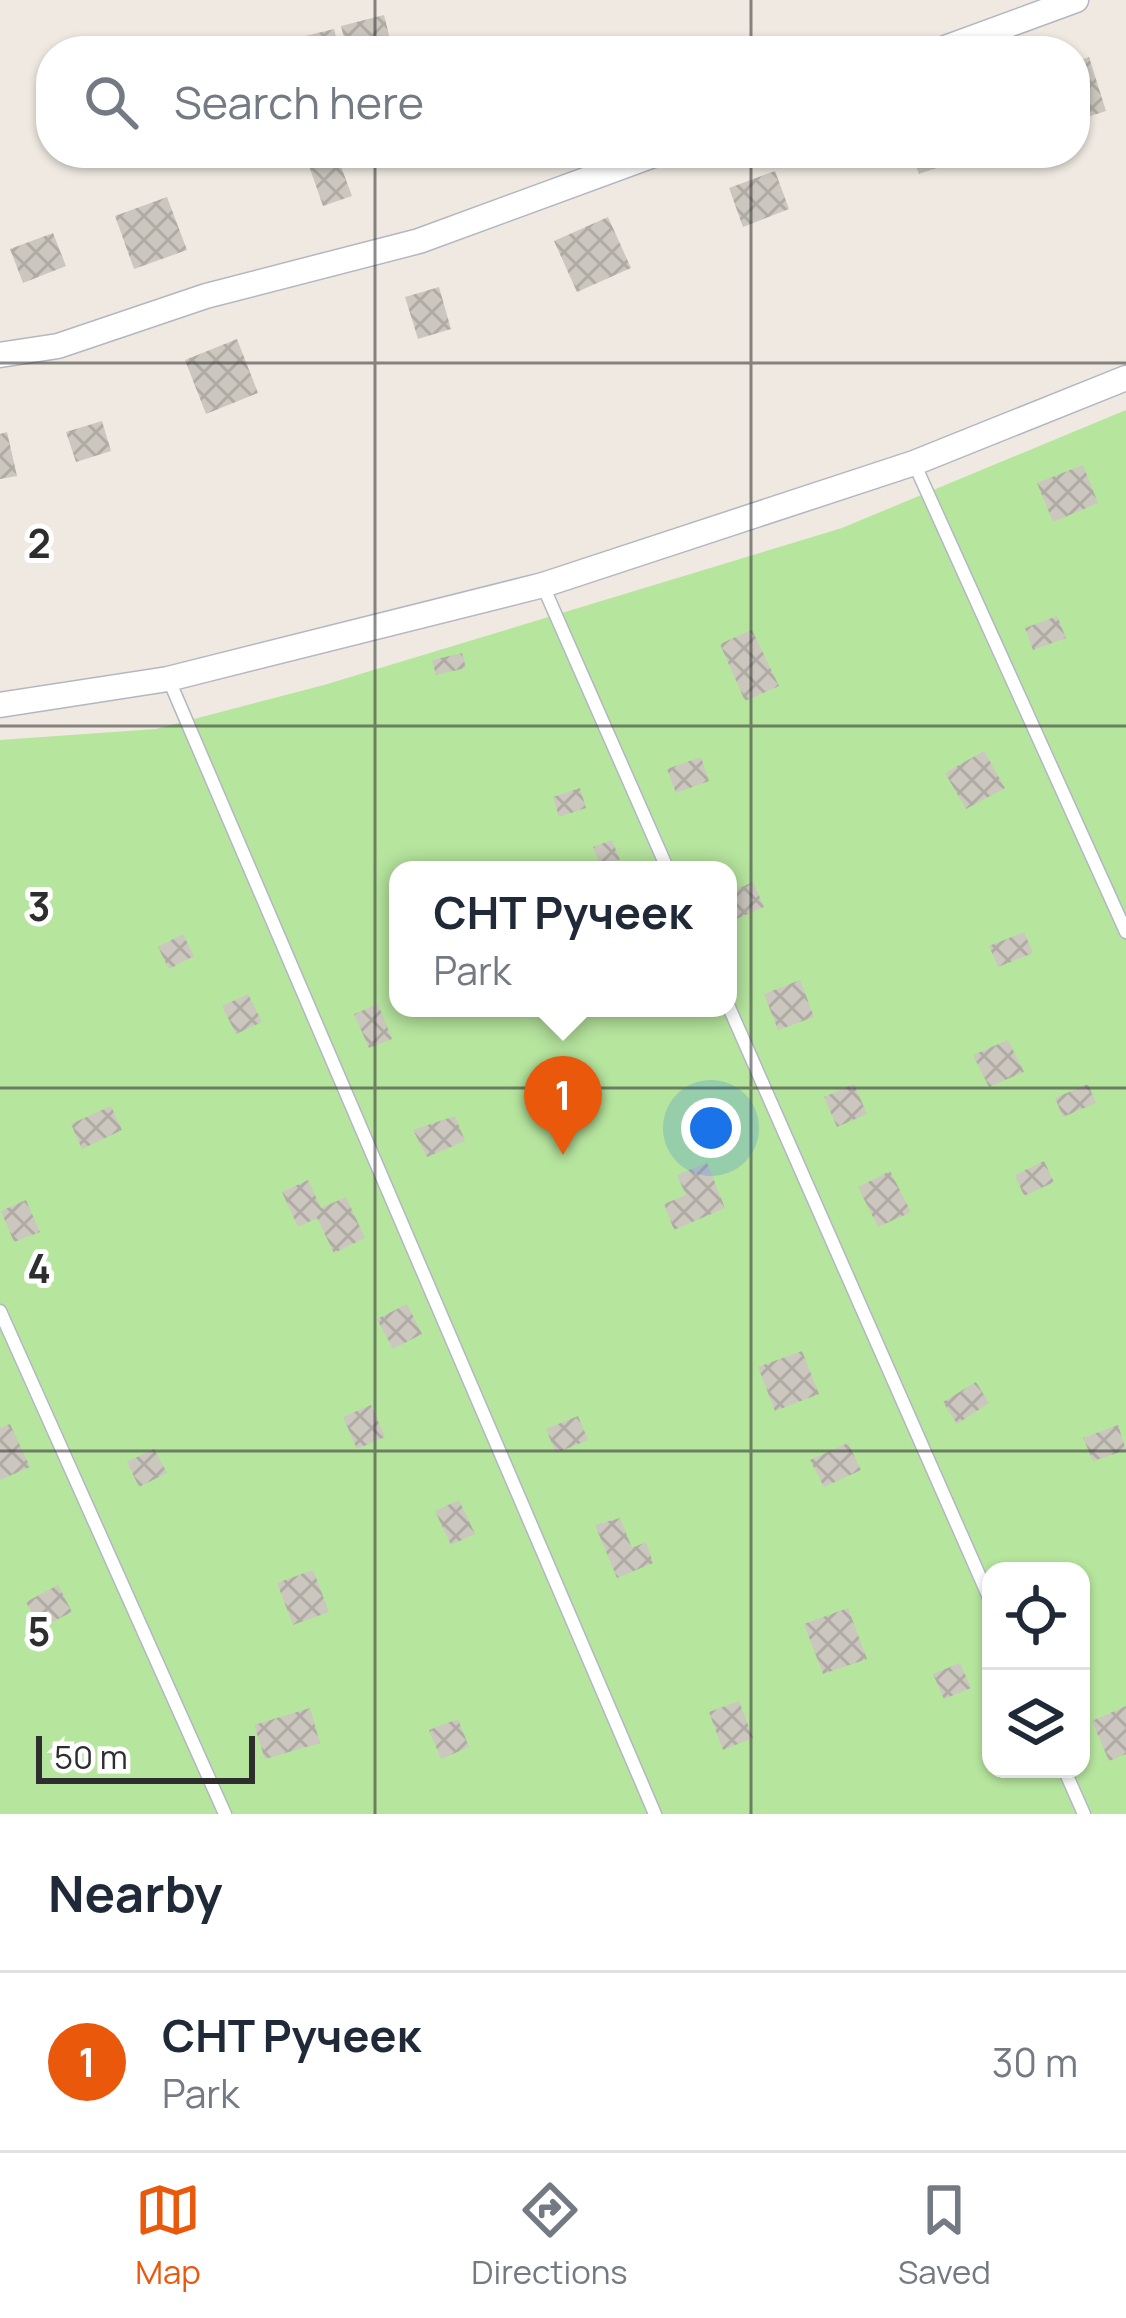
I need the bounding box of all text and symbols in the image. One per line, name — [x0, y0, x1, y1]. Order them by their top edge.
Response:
search box — [36, 36, 1090, 168]
icon: search — [78, 69, 144, 135]
text: Search here — [174, 71, 424, 133]
text: 2 — [27, 516, 51, 570]
popup — [389, 861, 737, 1017]
text: 3 — [28, 879, 50, 933]
text: СНТ Ручеек — [434, 881, 692, 943]
text: Park — [434, 943, 511, 997]
pin: 1 — [524, 1056, 602, 1155]
your location — [681, 1098, 741, 1158]
text: 4 — [27, 1241, 51, 1295]
map controls — [982, 1562, 1090, 1778]
button: locate — [982, 1562, 1090, 1670]
text: 5 — [28, 1604, 50, 1658]
button: layers — [982, 1670, 1090, 1778]
scale bar — [36, 1730, 255, 1783]
text: 50 m — [54, 1734, 128, 1779]
text: Nearby — [48, 1858, 223, 1927]
text: СНТ Ручеек — [162, 2004, 421, 2066]
text: 1 — [78, 2035, 96, 2089]
text: 30 m — [992, 2035, 1078, 2089]
text: Park — [162, 2066, 240, 2120]
tab: Map — [135, 2177, 201, 2294]
tab: Directions — [471, 2177, 628, 2294]
tab: Saved — [898, 2177, 991, 2294]

